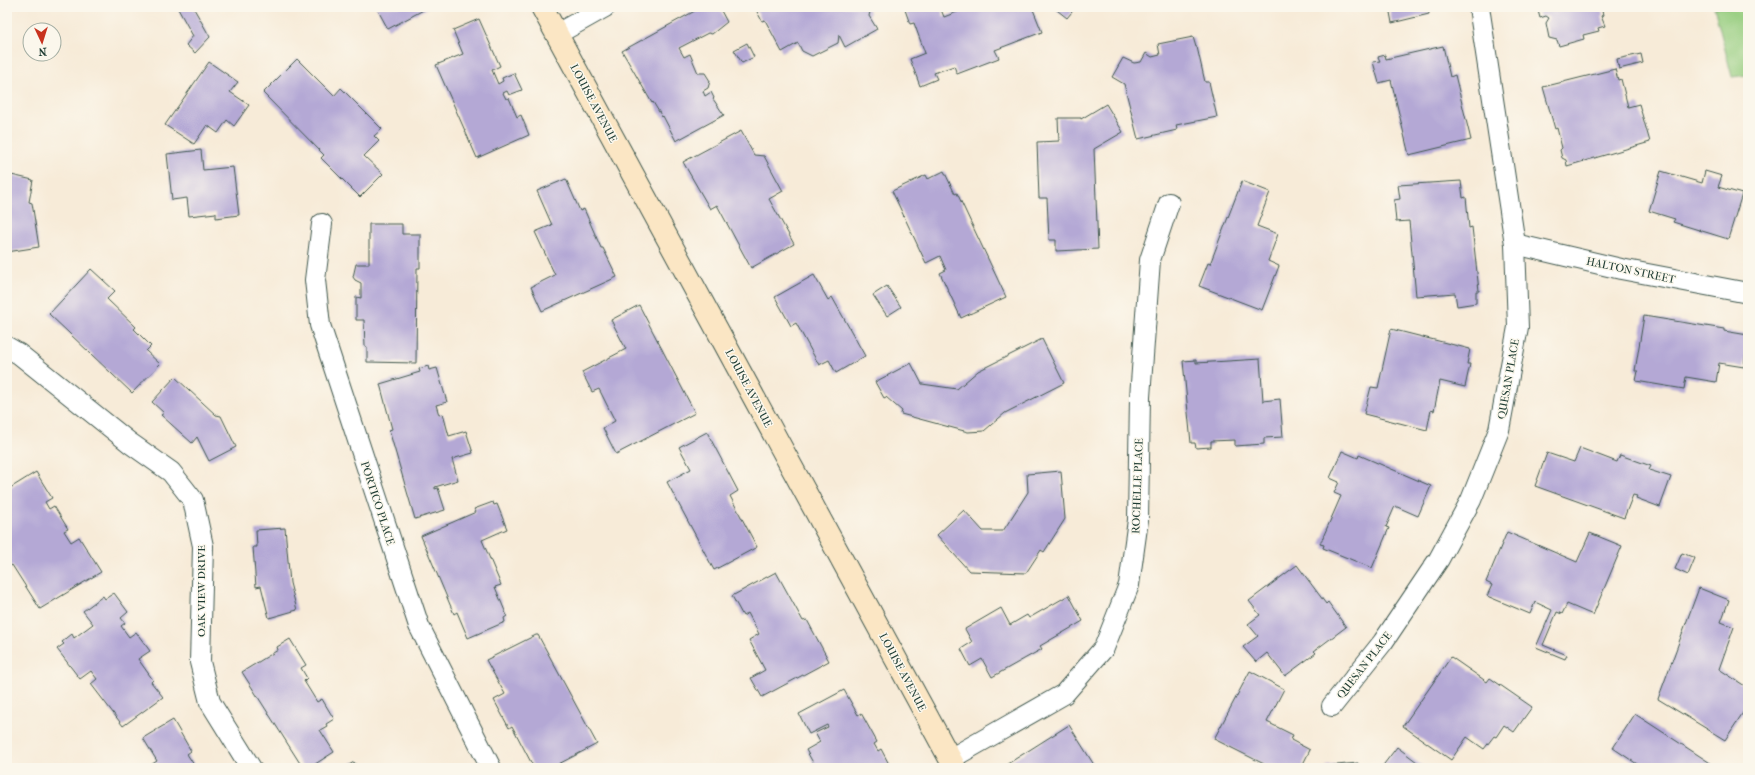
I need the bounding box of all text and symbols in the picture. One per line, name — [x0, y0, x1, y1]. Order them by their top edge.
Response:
north arrow — [22, 22, 62, 62]
text: N — [37, 45, 47, 58]
street label: LOUISE AVENUE — [567, 62, 620, 145]
street label: HALTON STREET — [1585, 255, 1677, 286]
street label: QUESAN PLACE — [1495, 338, 1522, 420]
street label: LOUISE AVENUE — [722, 347, 775, 430]
street label: ROCHELLE PLACE — [1129, 438, 1146, 534]
street label: PORTICO PLACE — [358, 460, 397, 547]
street label: OAK VIEW DRIVE — [195, 545, 208, 637]
street label: QUESAN PLACE — [1334, 629, 1395, 701]
street label: LOUISE AVENUE — [876, 631, 929, 714]

